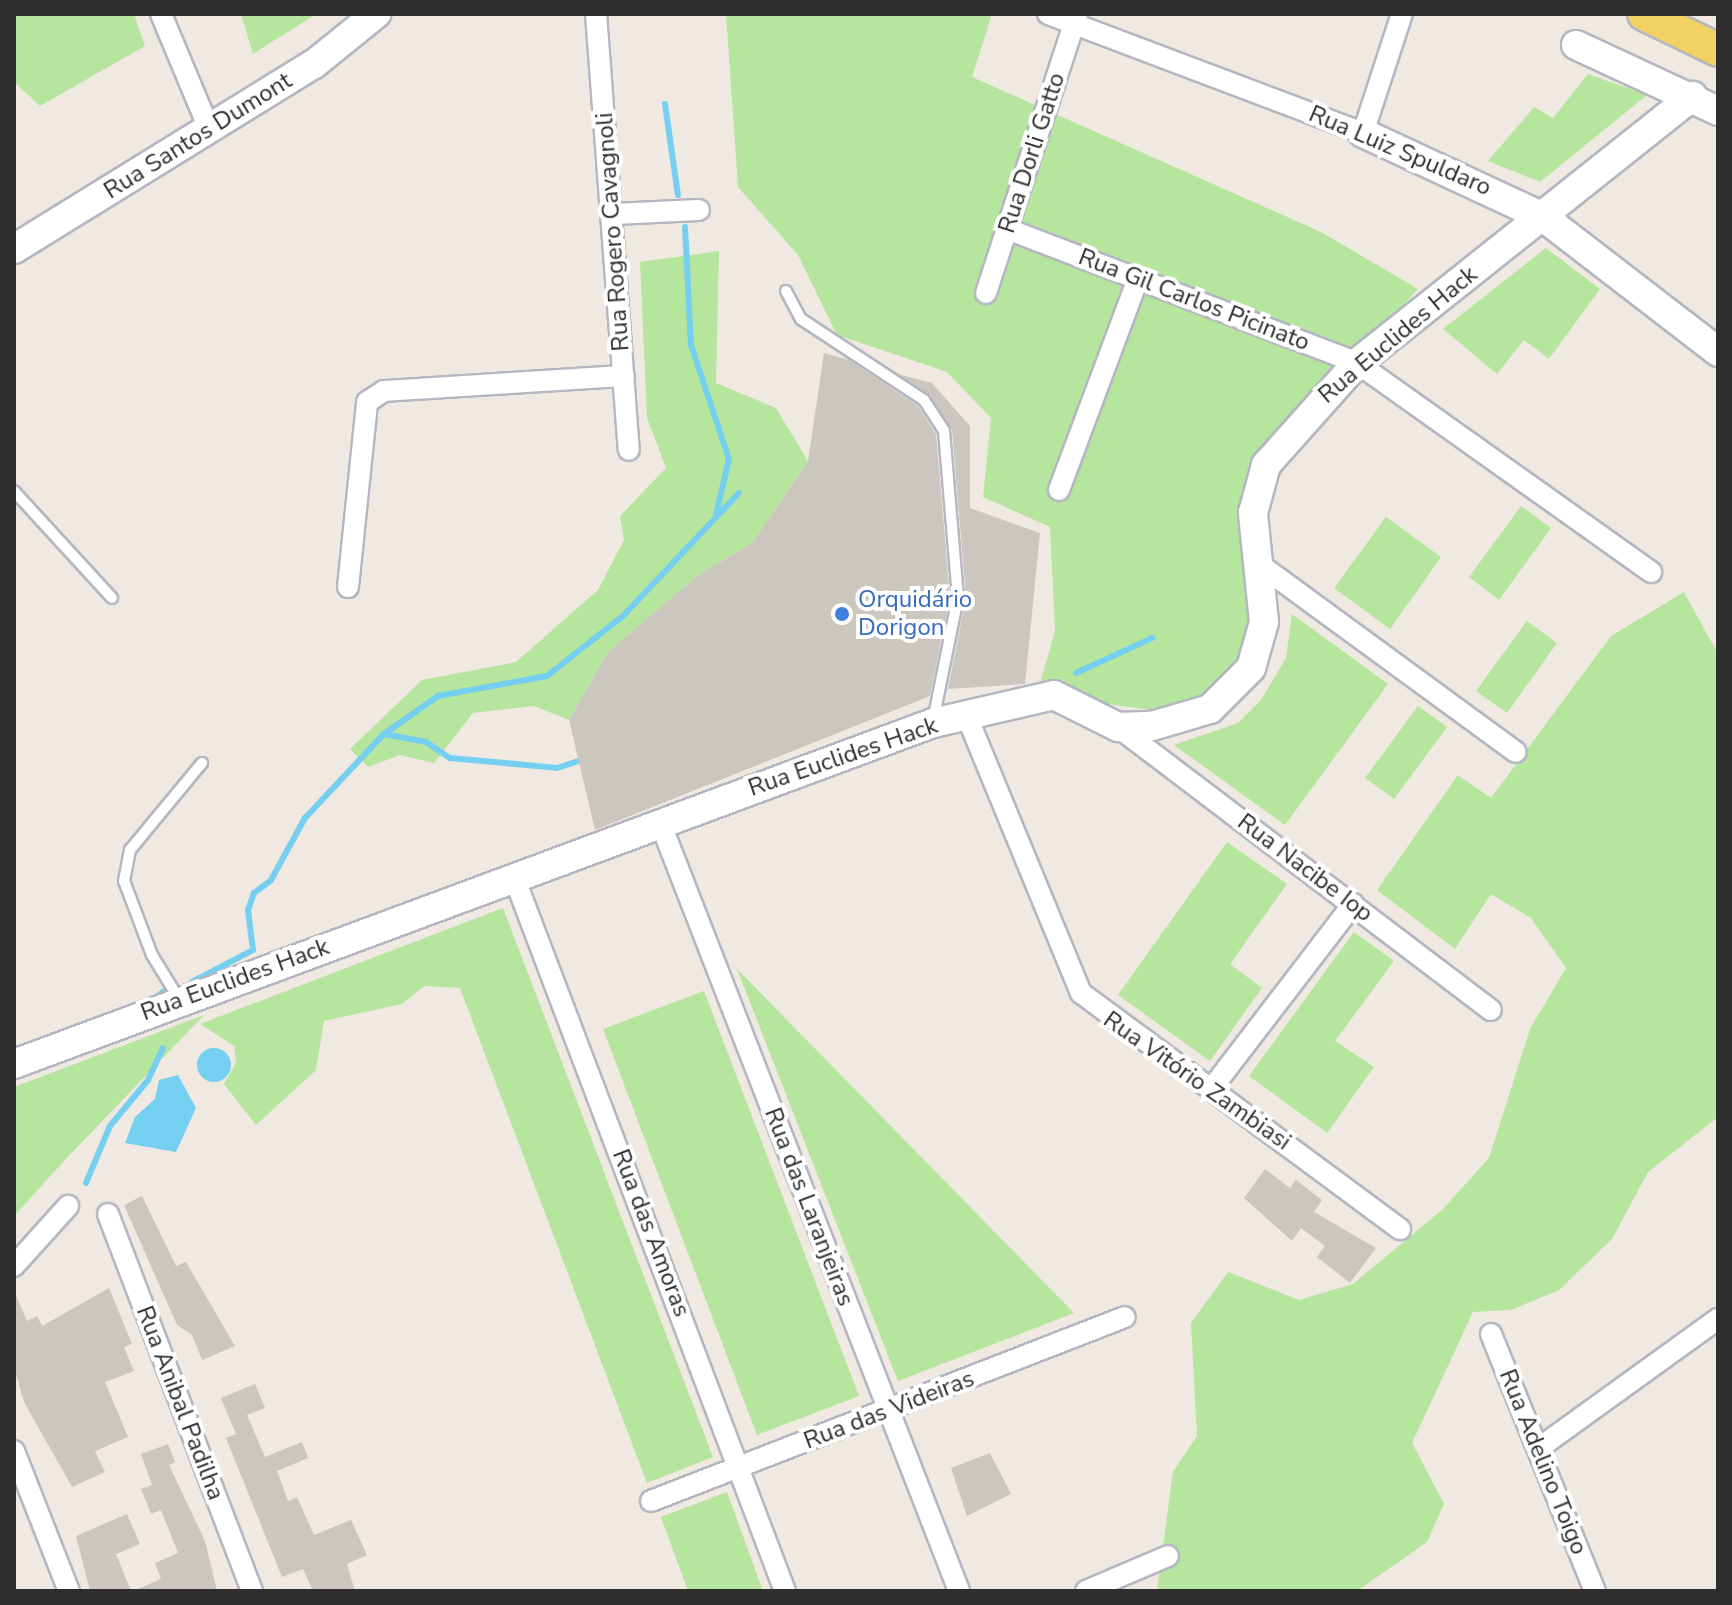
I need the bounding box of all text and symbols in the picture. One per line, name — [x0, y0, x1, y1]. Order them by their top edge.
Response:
street label: Rua Santos Dumont — [99, 67, 297, 205]
street label: Rua Dorli Gatto — [993, 69, 1071, 237]
street label: Rua Luiz Spuldaro — [1305, 100, 1495, 202]
street label: Rua Rogero Cavagnoli — [590, 112, 636, 352]
street label: Rua Gil Carlos Picinato — [1074, 243, 1314, 357]
street label: Rua Euclides Hack — [1313, 260, 1483, 410]
place label: Orquidário Dorigon — [858, 586, 972, 642]
marker: Orquidário Dorigon — [833, 605, 851, 623]
street label: Rua Euclides Hack — [745, 711, 941, 803]
street label: Rua Nacibe Iop — [1232, 808, 1378, 928]
street label: Rua Euclides Hack — [137, 933, 333, 1027]
street label: Rua Vitório Zambiasi — [1098, 1005, 1296, 1157]
street label: Rua das Laranjeiras — [758, 1104, 860, 1310]
street label: Rua das Amoras — [606, 1145, 696, 1321]
street label: Rua Anibal Padilha — [130, 1302, 230, 1504]
street label: Rua das Videiras — [800, 1364, 978, 1456]
street label: Rua Adelino Toigo — [1493, 1365, 1593, 1559]

